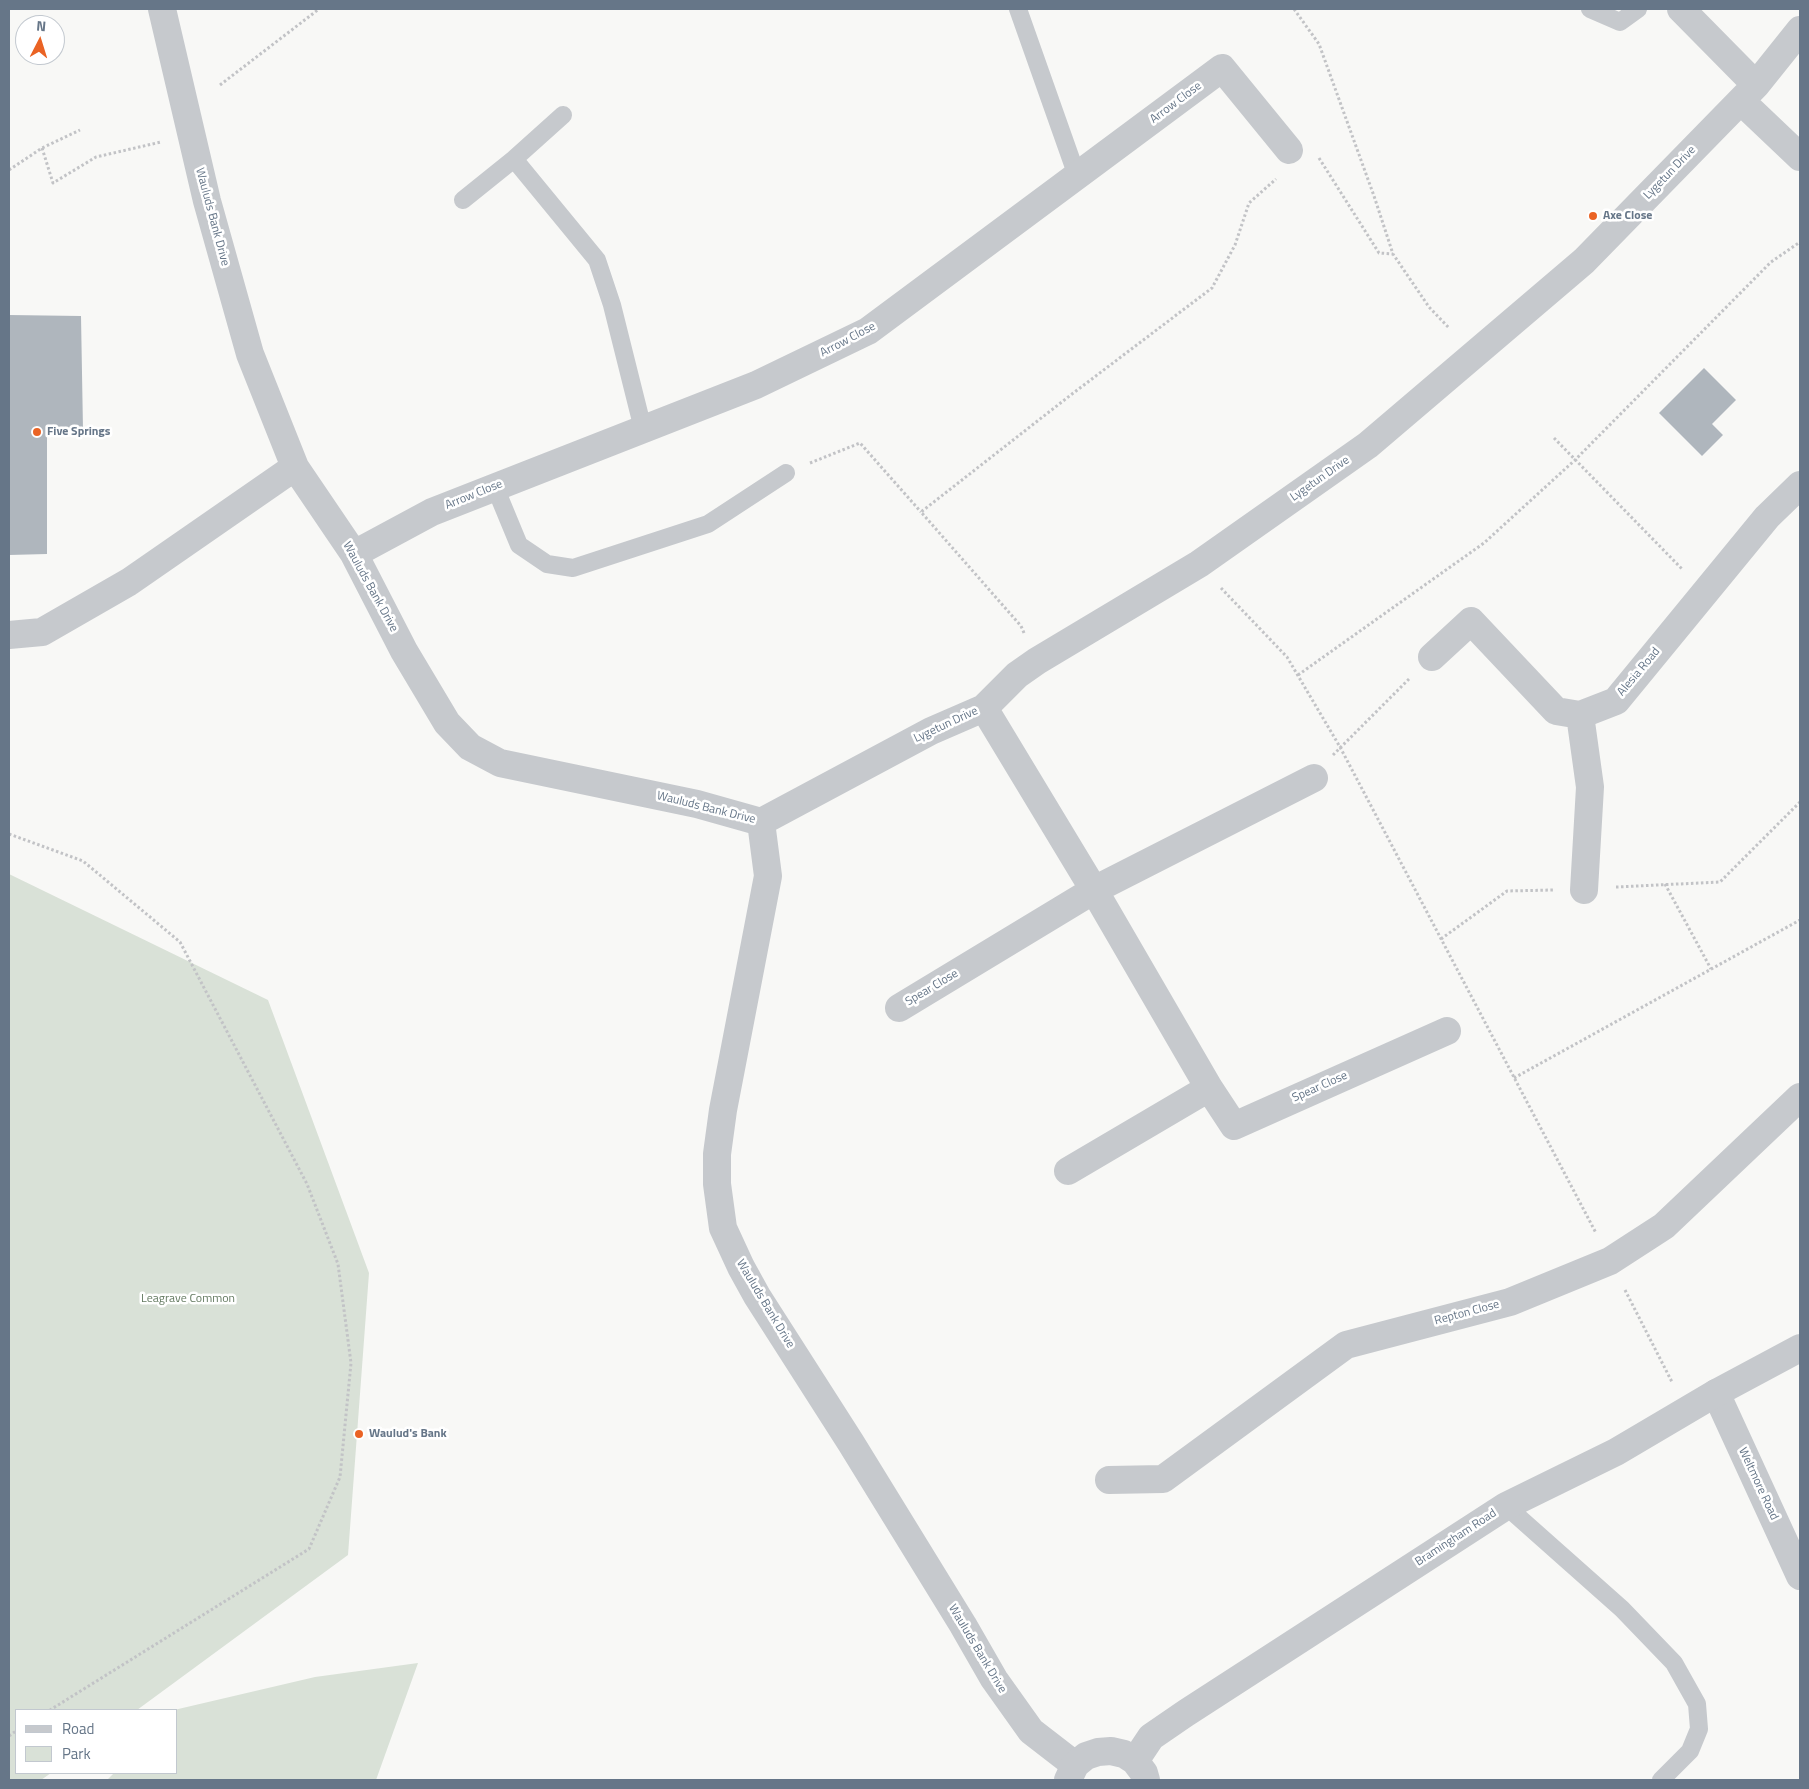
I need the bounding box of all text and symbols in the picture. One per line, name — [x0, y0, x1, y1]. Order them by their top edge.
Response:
north arrow — [15, 15, 65, 65]
text: N — [36, 15, 47, 36]
street label: Arrow Close — [1147, 79, 1205, 127]
street label: Lygetun Drive — [1641, 143, 1699, 203]
street label: Wauluds Bank Drive — [192, 166, 232, 268]
place label: Axe Close — [1603, 209, 1652, 223]
marker: Axe Close — [1587, 210, 1599, 222]
street label: Arrow Close — [818, 319, 878, 361]
place label: Five Springs — [47, 425, 110, 439]
marker: Five Springs — [31, 426, 43, 438]
street label: Lygetun Drive — [1288, 453, 1352, 505]
street label: Arrow Close — [443, 477, 505, 513]
street label: Wauluds Bank Drive — [339, 539, 401, 635]
street label: Alesia Road — [1615, 645, 1663, 699]
street label: Lygetun Drive — [912, 704, 980, 746]
street label: Wauluds Bank Drive — [655, 789, 757, 827]
street label: Spear Close — [903, 967, 961, 1009]
street label: Spear Close — [1290, 1068, 1350, 1106]
street label: Wauluds Bank Drive — [733, 1257, 797, 1351]
park label: Leagrave Common — [141, 1292, 235, 1306]
street label: Repton Close — [1433, 1297, 1501, 1329]
place label: Waulud's Bank — [369, 1427, 447, 1441]
marker: Waulud's Bank — [353, 1428, 365, 1440]
street label: Weltmore Road — [1735, 1445, 1781, 1523]
street label: Bramingham Road — [1413, 1506, 1499, 1570]
street label: Wauluds Bank Drive — [945, 1602, 1009, 1696]
legend — [15, 1709, 178, 1774]
text: Road — [62, 1717, 94, 1740]
text: Park — [62, 1742, 91, 1765]

